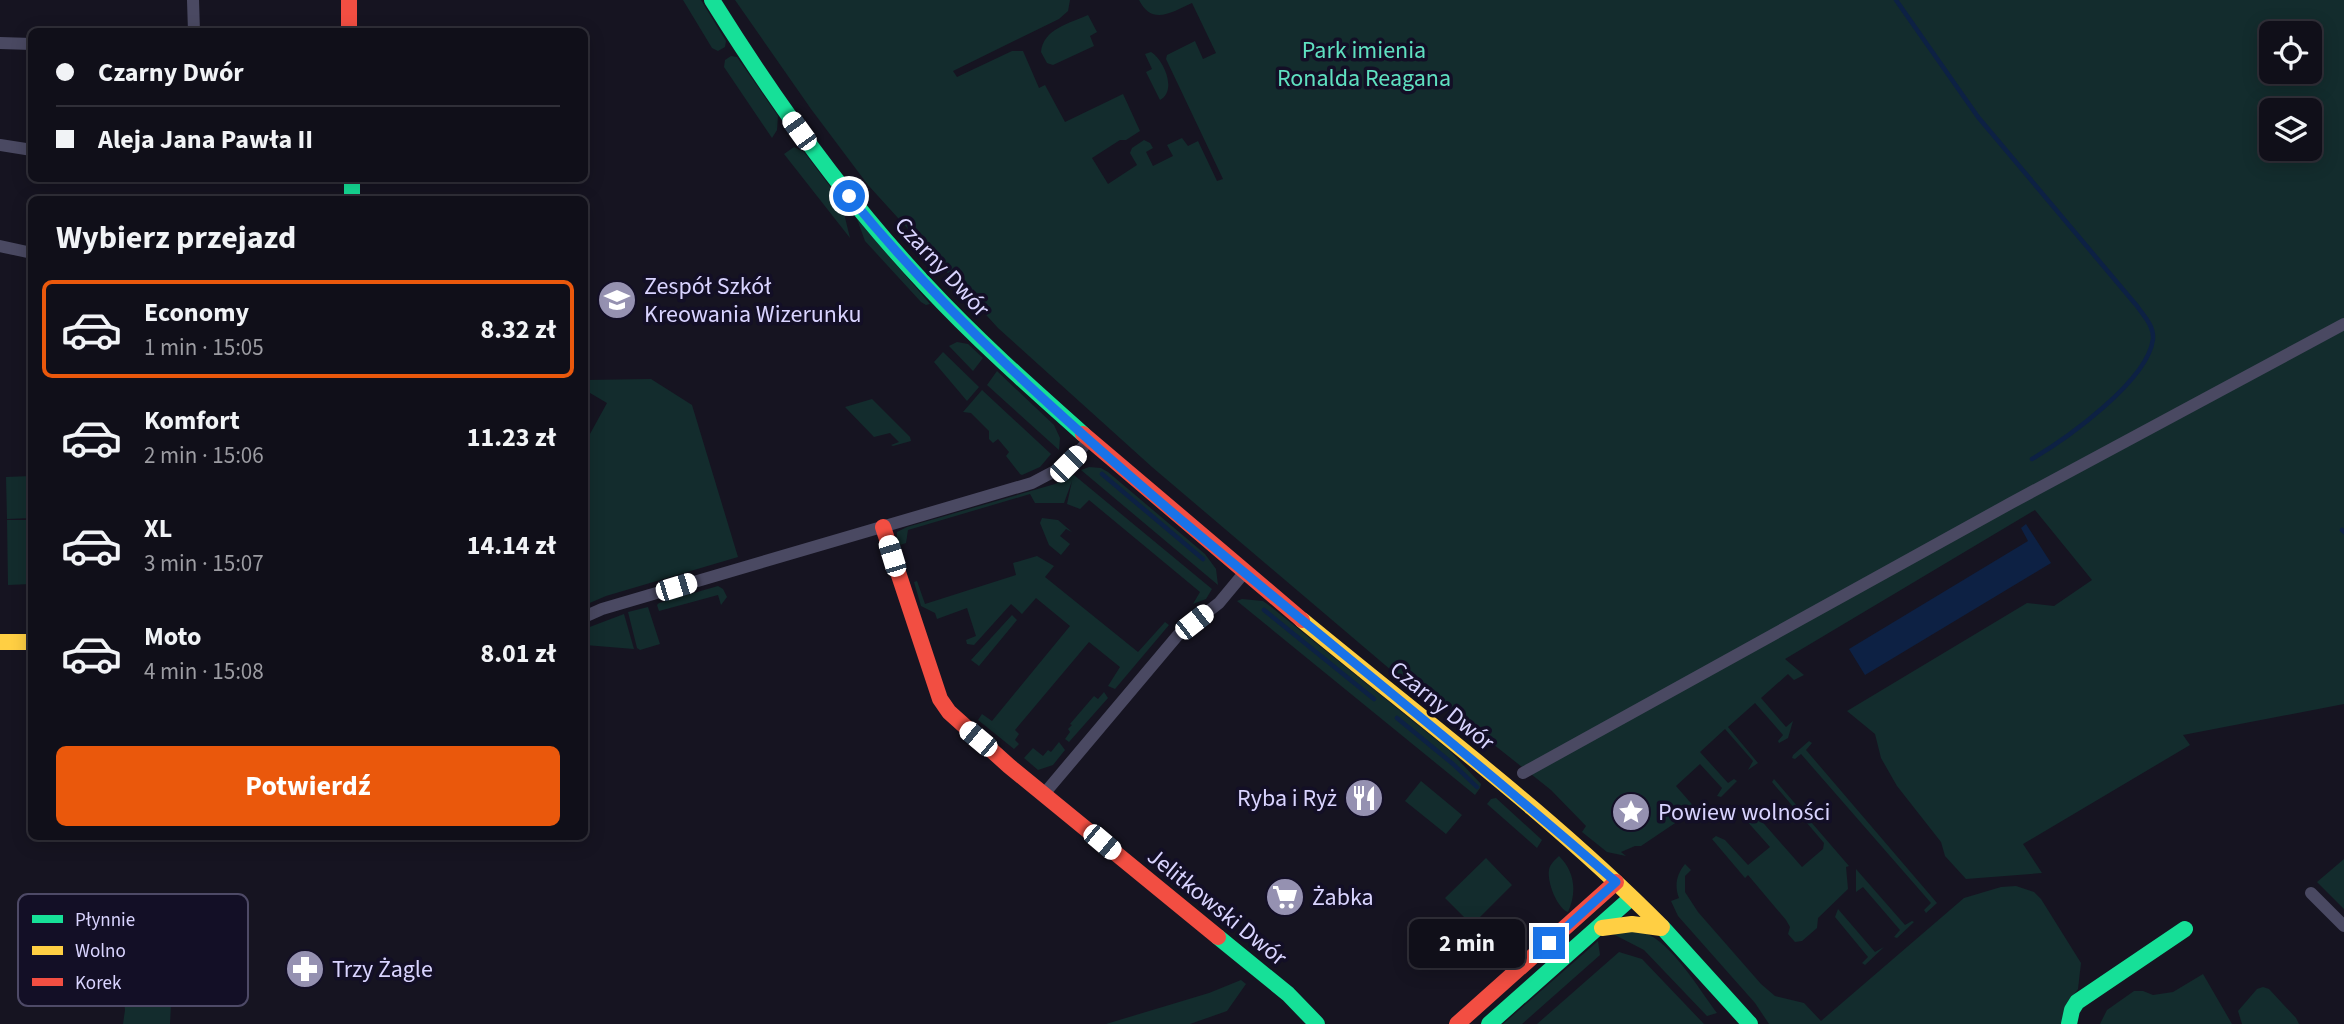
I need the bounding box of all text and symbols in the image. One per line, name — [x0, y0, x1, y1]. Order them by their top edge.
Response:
map controls — [2259, 21, 2322, 161]
button: locate — [2259, 21, 2322, 84]
park label: Park imienia Ronalda Reagana — [1277, 33, 1451, 96]
text: Czarny Dwór — [98, 54, 244, 91]
button: layers — [2259, 98, 2322, 161]
car — [779, 108, 820, 154]
text: Aleja Jana Pawła II — [98, 121, 313, 158]
route start — [833, 180, 865, 212]
street label: Czarny Dwór — [886, 209, 998, 326]
text: Wybierz przejazd — [56, 215, 296, 261]
place label: Zespół Szkół Kreowania Wizerunku — [644, 269, 862, 332]
school or university icon: Zespół Szkół Kreowania Wizerunku — [596, 279, 638, 321]
text: Economy — [144, 294, 249, 331]
icon: car — [60, 298, 123, 361]
text: 8.32 zł — [481, 311, 556, 348]
text: 1 min · 15:05 — [144, 331, 264, 364]
text: Komfort — [144, 402, 240, 439]
icon: car — [60, 406, 123, 469]
text: 11.23 zł — [467, 419, 556, 456]
text: 2 min · 15:06 — [144, 439, 264, 472]
car — [1046, 442, 1091, 486]
text: XL — [144, 510, 172, 547]
icon: car — [60, 514, 123, 577]
text: 14.14 zł — [467, 527, 556, 564]
car — [876, 533, 909, 579]
text: 3 min · 15:07 — [144, 547, 264, 580]
car — [653, 571, 700, 603]
car — [1171, 601, 1218, 643]
text: Moto — [144, 618, 201, 655]
icon: car — [60, 622, 123, 685]
text: 8.01 zł — [481, 635, 556, 672]
street label: Czarny Dwór — [1382, 653, 1503, 760]
text: 4 min · 15:08 — [144, 655, 264, 688]
car — [956, 717, 1001, 761]
button: Potwierdź — [56, 746, 560, 826]
restaurant icon: Ryba i Ryż — [1343, 777, 1385, 819]
place label: Ryba i Ryż — [1237, 781, 1337, 816]
place icon: Powiew wolności — [1610, 791, 1652, 833]
place label: Powiew wolności — [1658, 795, 1830, 830]
car — [1080, 820, 1125, 864]
street label: Jelitkowski Dwór — [1140, 840, 1295, 975]
supermarket icon: Żabka — [1264, 876, 1306, 918]
place label: Żabka — [1312, 880, 1374, 915]
legend — [18, 894, 248, 1006]
text: Płynnie — [75, 907, 135, 934]
callout: 2 min — [1409, 918, 1524, 968]
text: 2 min — [1439, 927, 1495, 960]
route end — [1533, 927, 1565, 959]
text: Wolno — [75, 938, 126, 965]
pharmacy icon: Trzy Żagle — [284, 948, 326, 990]
place label: Trzy Żagle — [332, 952, 433, 987]
text: Korek — [75, 970, 122, 997]

